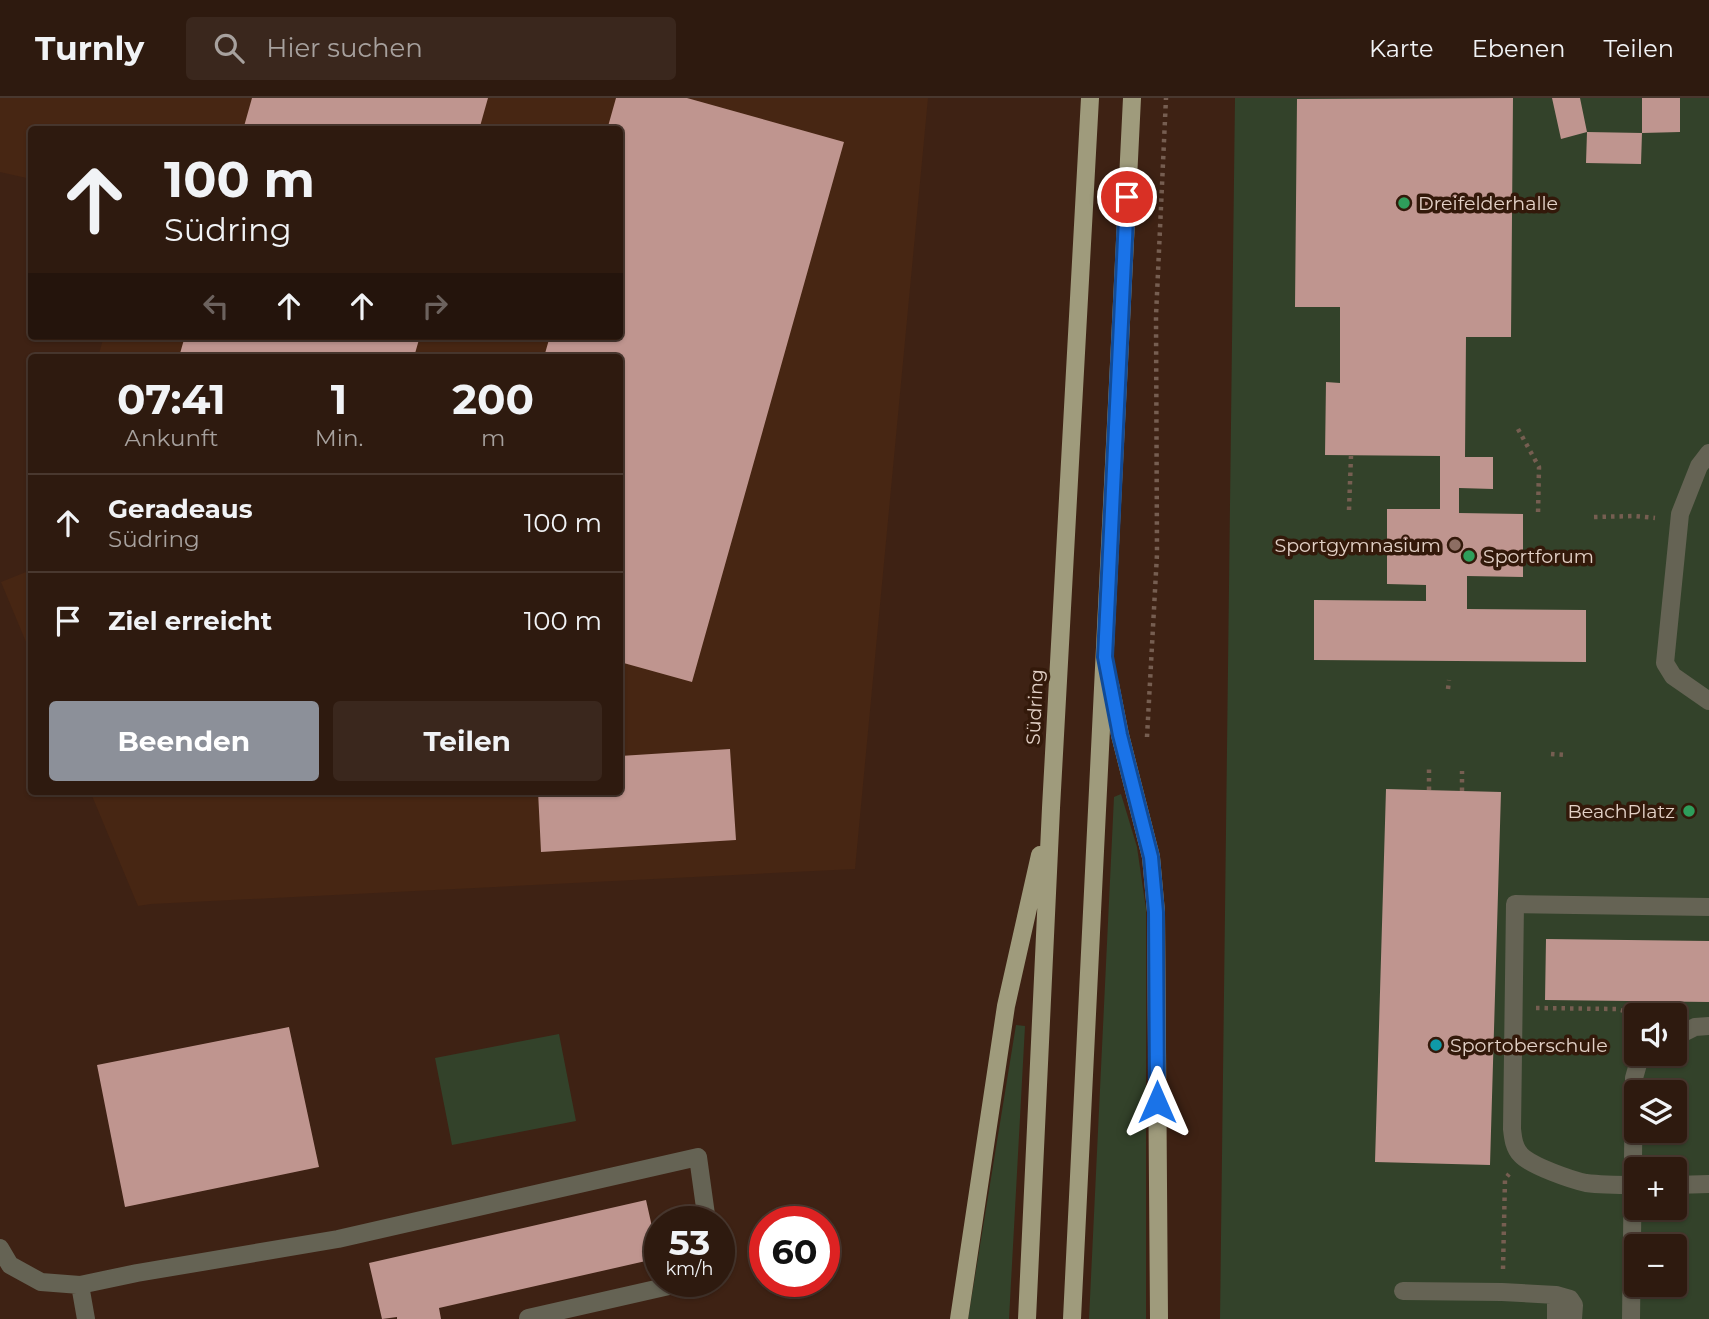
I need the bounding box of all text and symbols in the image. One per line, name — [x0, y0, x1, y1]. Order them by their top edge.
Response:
search box — [186, 17, 676, 80]
text: Turnly — [35, 28, 144, 68]
icon: search — [210, 29, 248, 67]
text: Hier suchen — [266, 32, 423, 64]
text: Karte — [1369, 34, 1434, 63]
text: Ebenen — [1472, 34, 1565, 63]
text: Teilen — [1603, 34, 1674, 63]
text: 100 m — [164, 150, 315, 209]
icon: ahead — [49, 154, 140, 245]
pin — [1097, 167, 1157, 227]
icon: arrive — [1108, 178, 1146, 216]
place label: Dreifelderhalle — [1418, 192, 1558, 215]
marker: Dreifelderhalle — [1396, 195, 1412, 211]
text: Südring — [164, 210, 292, 249]
icon: left — [197, 287, 235, 325]
icon: ahead — [270, 287, 308, 325]
icon: ahead — [343, 287, 381, 325]
icon: right — [416, 287, 454, 325]
text: 07:41 — [117, 373, 226, 425]
text: 1 — [331, 373, 347, 425]
text: 200 — [452, 373, 534, 425]
text: Ankunft — [125, 424, 218, 452]
text: Min. — [315, 424, 363, 452]
text: m — [481, 424, 505, 452]
text: Geradeaus — [108, 493, 253, 525]
icon: ahead — [49, 504, 87, 542]
text: 100 m — [524, 507, 602, 539]
text: Südring — [108, 525, 200, 553]
place label: Sportgymnasium — [1275, 534, 1441, 557]
marker: Sportgymnasium — [1447, 537, 1463, 553]
place label: Sportforum — [1483, 545, 1594, 568]
marker: Sportforum — [1461, 548, 1477, 564]
icon: arrive — [49, 602, 87, 640]
text: Ziel erreicht — [108, 605, 272, 637]
text: 100 m — [524, 605, 602, 637]
street label: Südring — [1022, 669, 1048, 745]
button: Beenden — [49, 701, 319, 781]
button: Teilen — [333, 701, 602, 781]
place label: BeachPlatz — [1567, 800, 1675, 823]
marker: BeachPlatz — [1681, 803, 1697, 819]
map controls — [1624, 1003, 1687, 1297]
button: sound — [1624, 1003, 1687, 1066]
place label: Sportoberschule — [1450, 1034, 1608, 1057]
marker: Sportoberschule — [1428, 1037, 1444, 1053]
position arrow — [1120, 1065, 1194, 1139]
button: layers — [1624, 1080, 1687, 1143]
button: + — [1624, 1157, 1687, 1220]
speed limit sign: 60 — [749, 1206, 840, 1297]
text: 53 — [669, 1221, 710, 1264]
button: − — [1624, 1234, 1687, 1297]
text: km/h — [665, 1258, 714, 1280]

